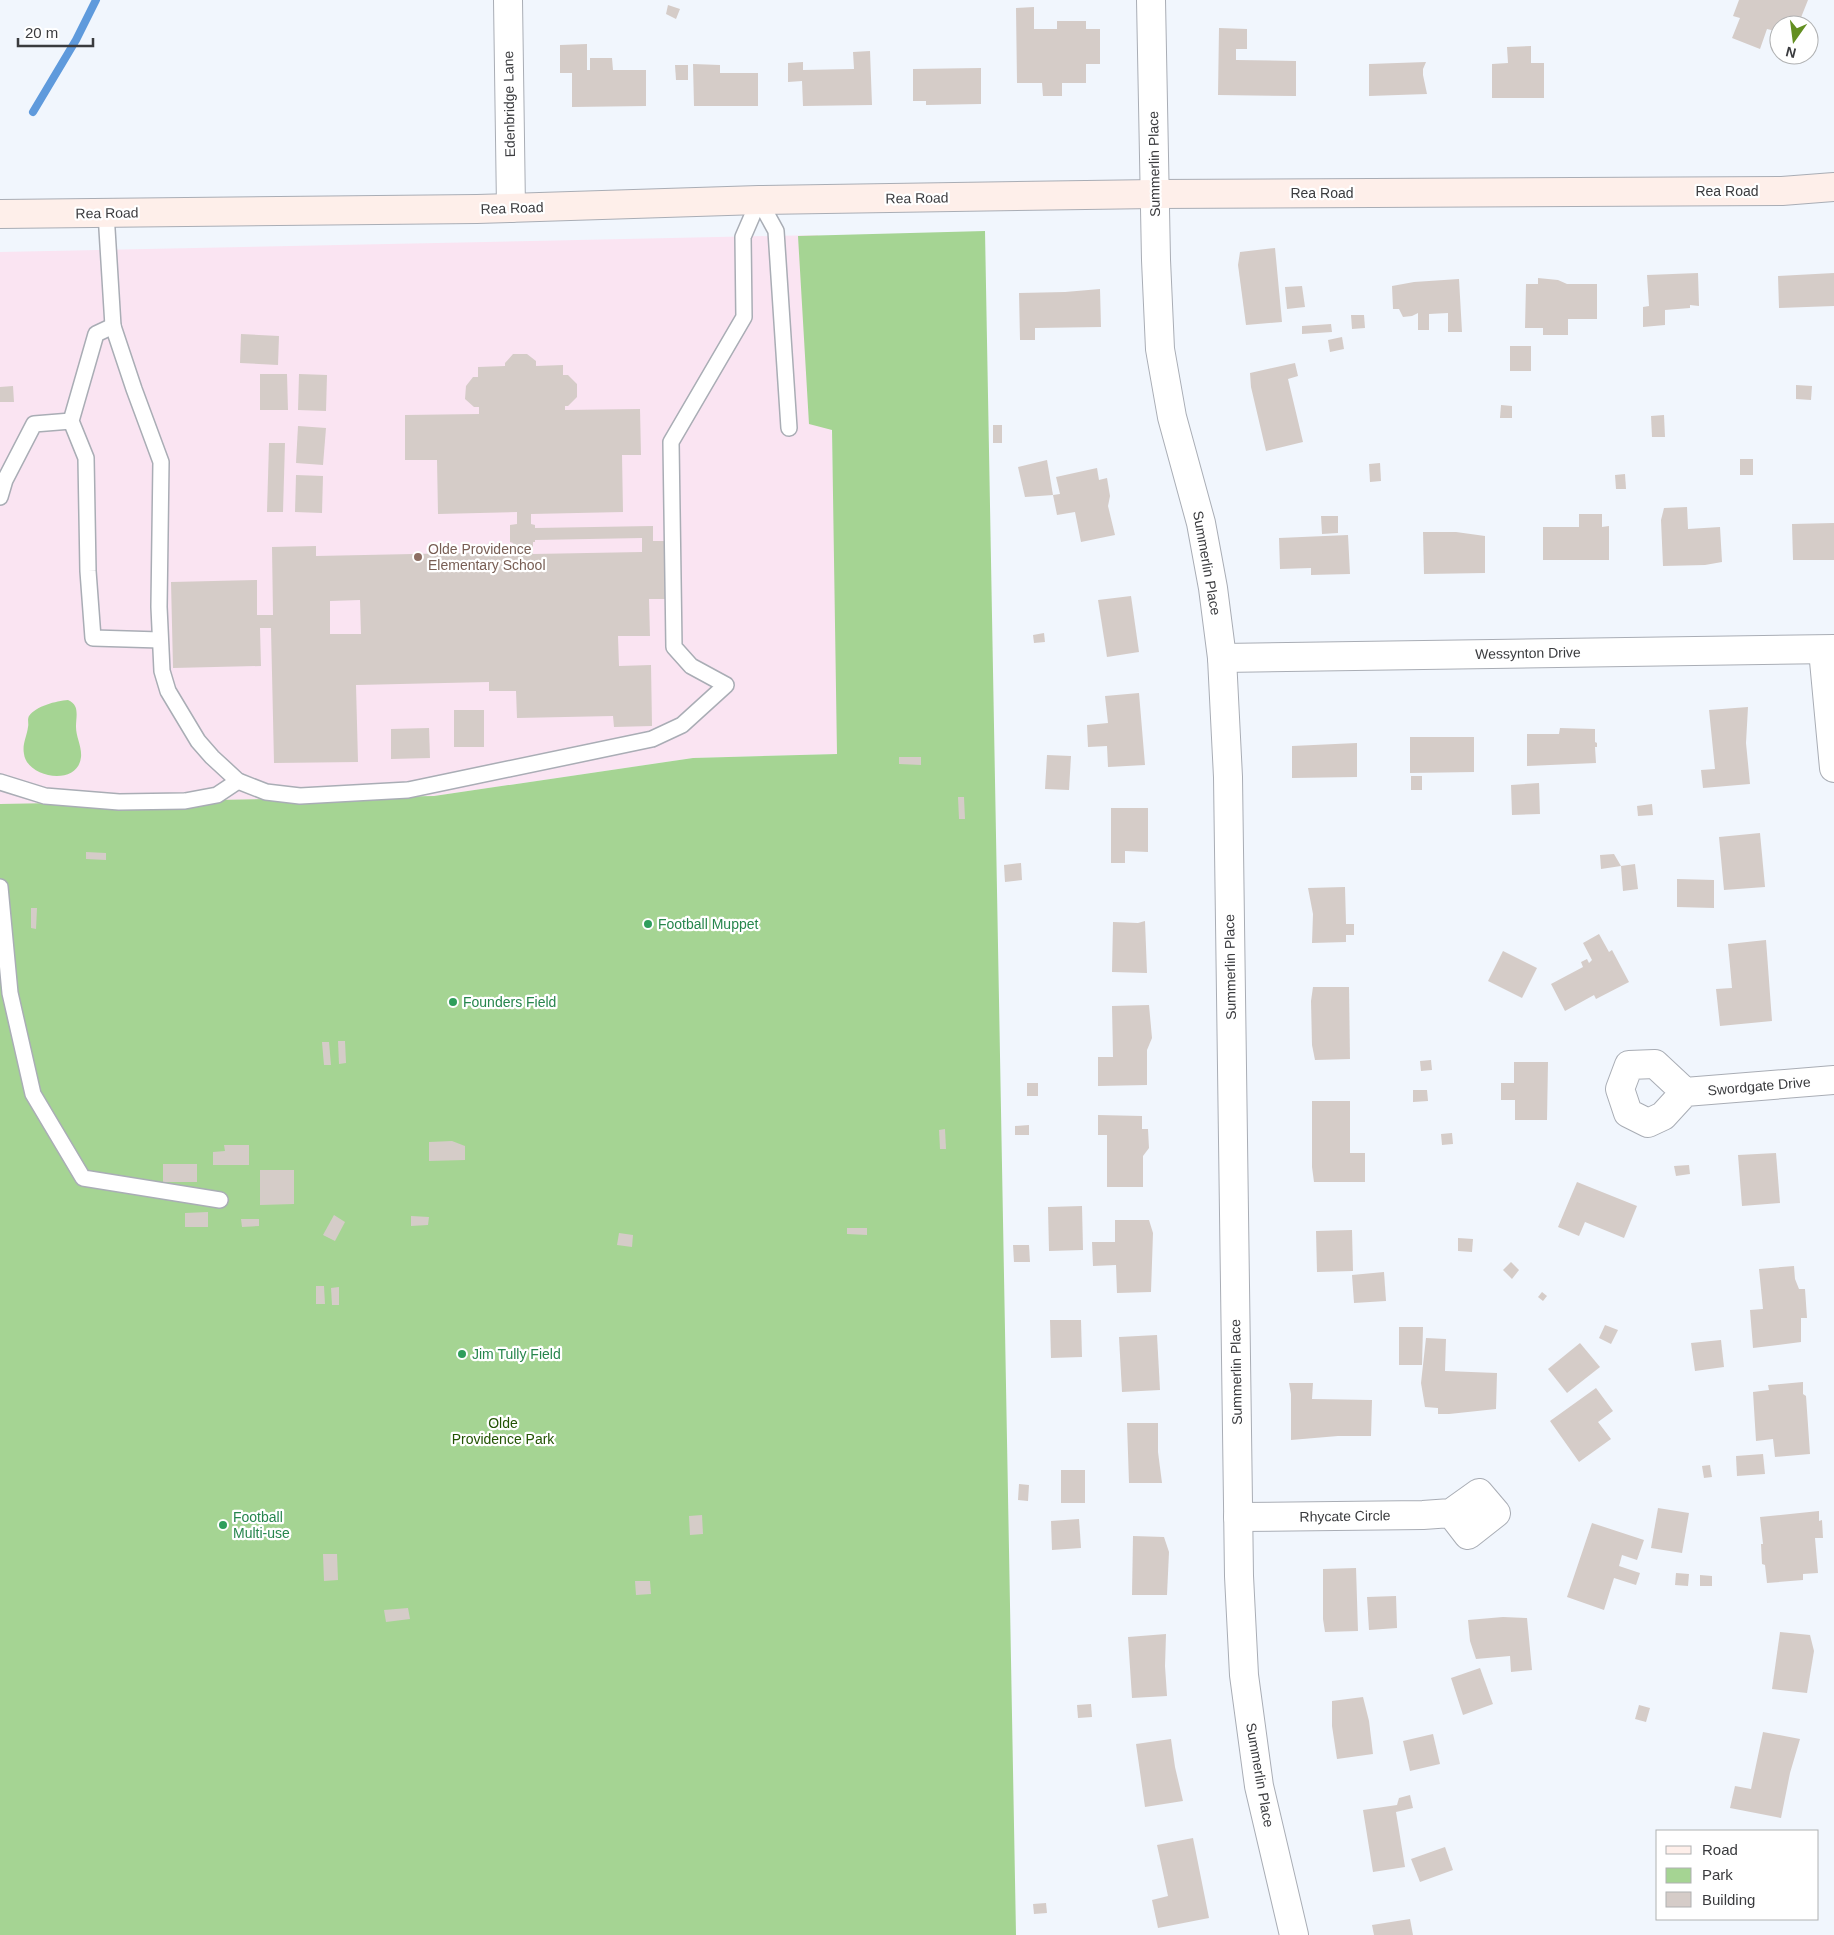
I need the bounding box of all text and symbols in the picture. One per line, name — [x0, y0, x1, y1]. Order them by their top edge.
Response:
scale bar — [18, 15, 92, 47]
north arrow — [1769, 15, 1819, 65]
text: 20 m — [25, 24, 58, 41]
text: N — [1784, 44, 1798, 62]
street label: Edenbridge Lane — [500, 50, 518, 157]
street label: Summerlin Place — [1145, 111, 1163, 217]
street label: Rea Road — [1695, 183, 1759, 199]
street label: Rea Road — [1290, 185, 1354, 201]
street label: Rea Road — [885, 189, 949, 207]
street label: Rea Road — [480, 199, 544, 217]
street label: Rea Road — [75, 204, 139, 222]
street label: Summerlin Place — [1190, 510, 1224, 617]
place label: Olde Providence Elementary School — [428, 541, 546, 573]
marker: Olde Providence Elementary School — [412, 551, 424, 563]
street label: Wessynton Drive — [1475, 644, 1581, 662]
street label: Summerlin Place — [1221, 914, 1239, 1020]
place label: Football Muppet — [658, 916, 759, 932]
marker: Football Muppet — [642, 918, 654, 930]
place label: Founders Field — [463, 994, 556, 1010]
marker: Founders Field — [447, 996, 459, 1008]
street label: Swordgate Drive — [1707, 1074, 1811, 1098]
street label: Summerlin Place — [1227, 1319, 1245, 1425]
place label: Jim Tully Field — [472, 1346, 561, 1362]
marker: Jim Tully Field — [456, 1348, 468, 1360]
park label: Olde Providence Park — [452, 1415, 555, 1447]
street label: Rhycate Circle — [1299, 1507, 1391, 1525]
place label: Football Multi-use — [233, 1509, 290, 1541]
marker: Football Multi-use — [217, 1519, 229, 1531]
street label: Summerlin Place — [1243, 1722, 1277, 1829]
legend — [1656, 1830, 1819, 1920]
text: Road — [1702, 1841, 1738, 1858]
text: Park — [1702, 1866, 1733, 1883]
text: Building — [1702, 1891, 1755, 1908]

